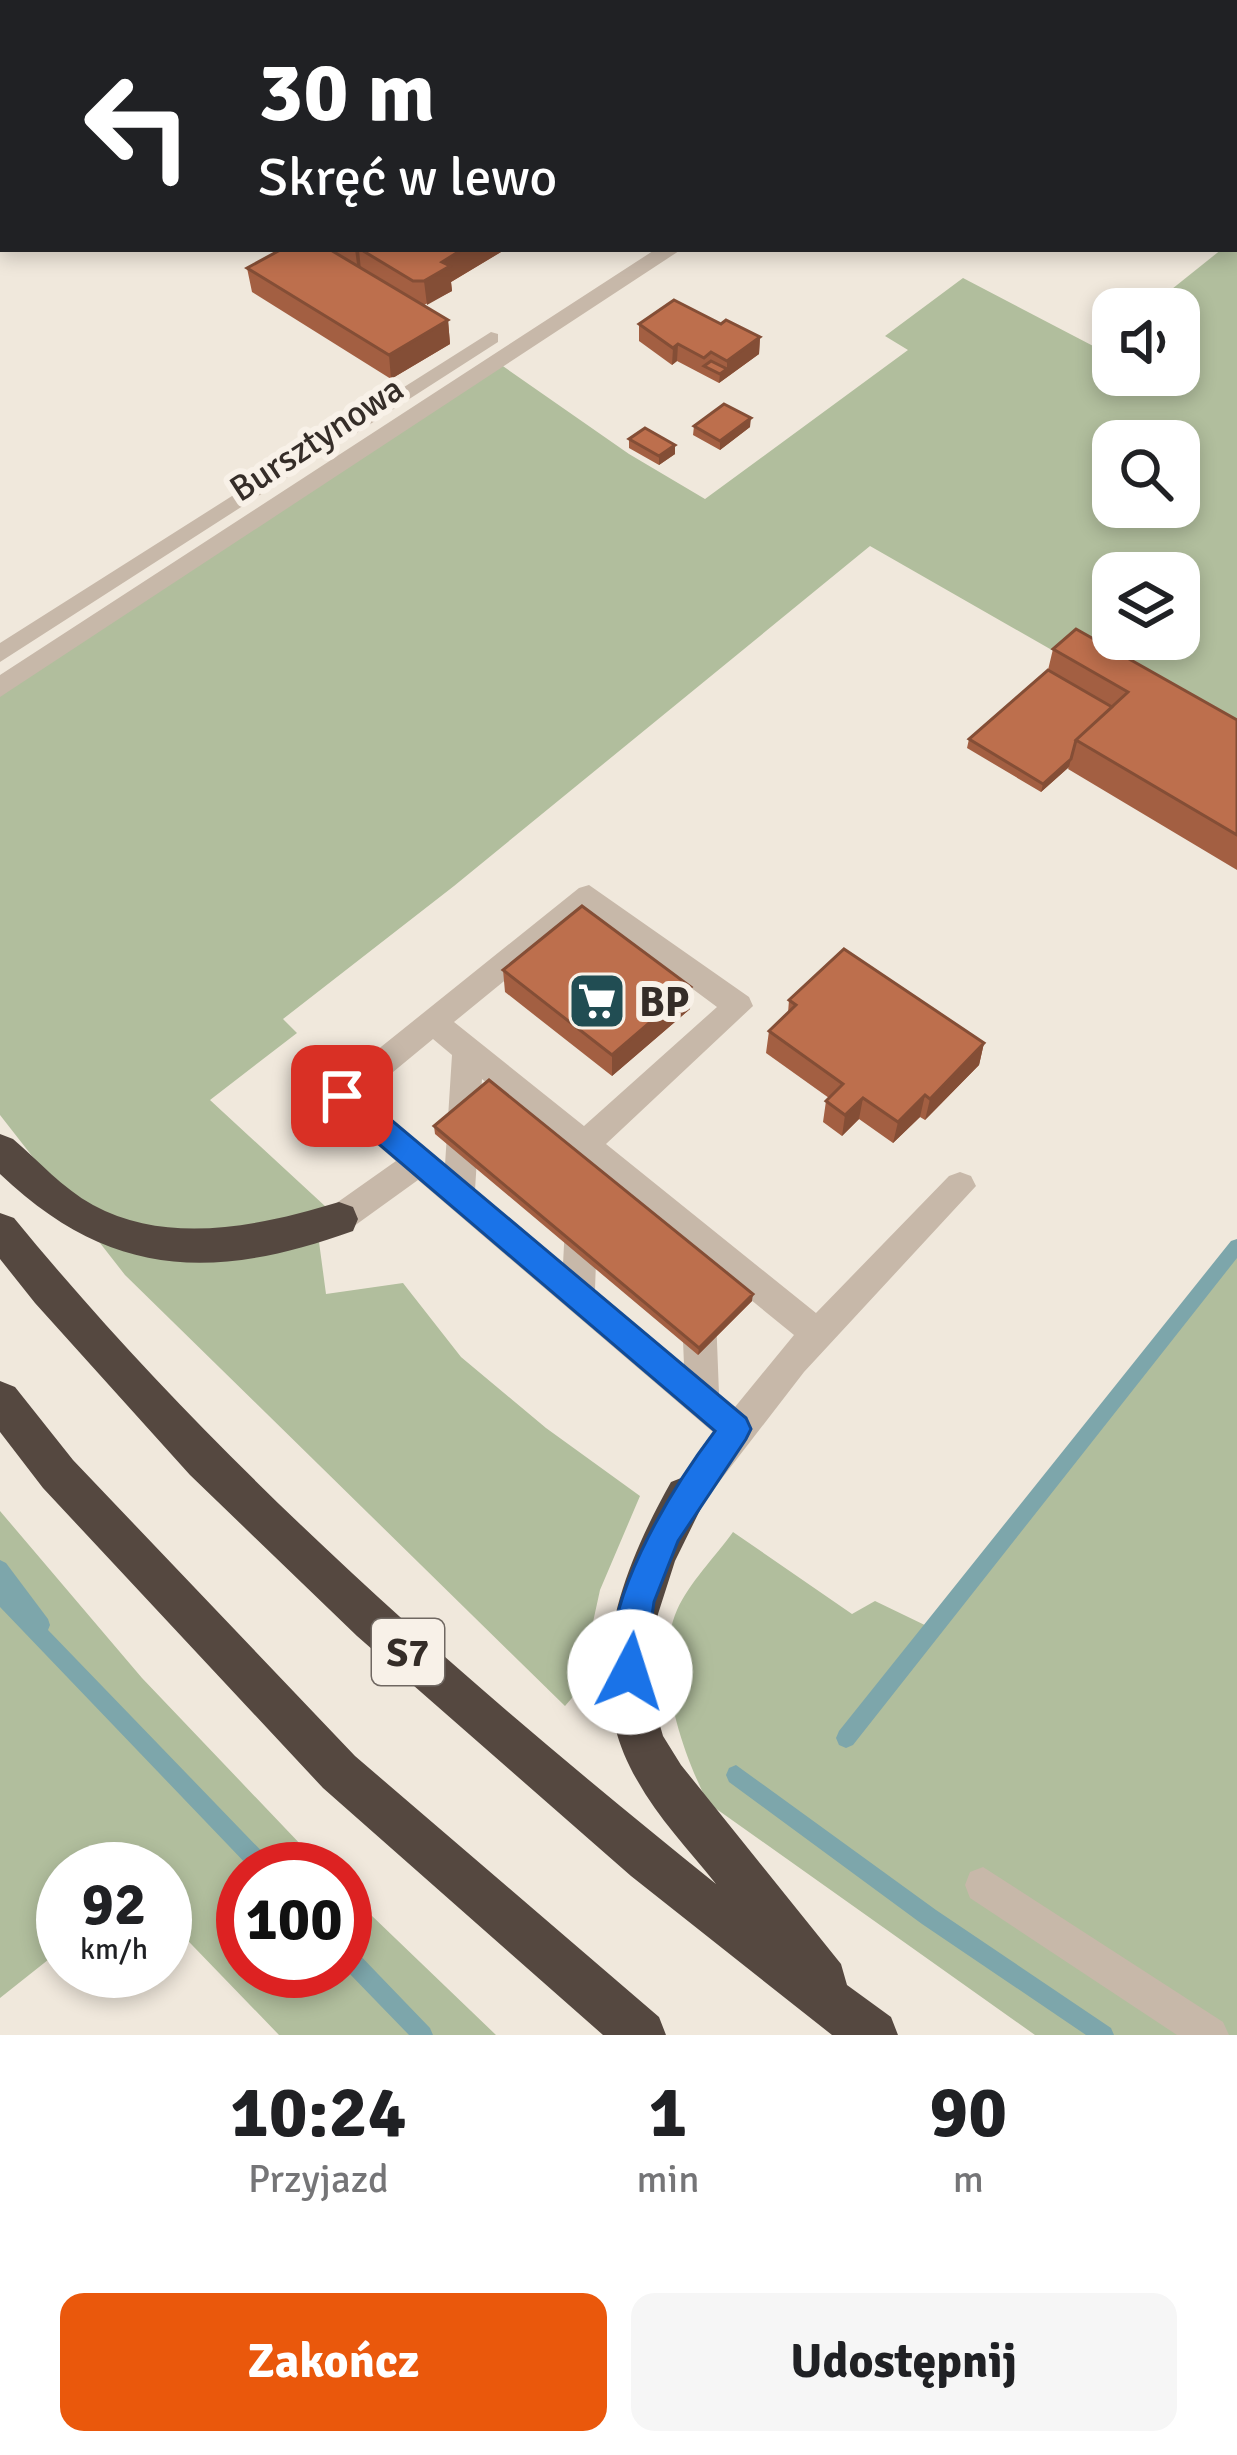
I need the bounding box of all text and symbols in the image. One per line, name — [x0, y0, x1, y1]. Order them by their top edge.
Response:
text: 30 m — [258, 41, 435, 145]
icon: left — [60, 48, 216, 204]
text: Skręć w lewo — [258, 144, 557, 211]
map controls — [1092, 288, 1200, 660]
button: sound — [1092, 288, 1200, 396]
street label: Bursztynowa — [222, 366, 412, 512]
button: search — [1092, 420, 1200, 528]
button: layers — [1092, 552, 1200, 660]
supermarket icon: BP — [566, 970, 628, 1032]
place label: BP — [639, 977, 690, 1028]
pin — [291, 1045, 393, 1147]
icon: arrive — [309, 1063, 375, 1129]
position arrow — [567, 1609, 693, 1735]
road number: S7 — [372, 1619, 444, 1685]
speed limit sign: 100 — [216, 1842, 372, 1998]
text: 92 — [82, 1868, 146, 1942]
text: km/h — [80, 1931, 148, 1968]
text: 10:24 — [230, 2068, 407, 2157]
text: 1 — [649, 2068, 687, 2157]
text: 90 — [929, 2068, 1007, 2157]
text: Przyjazd — [248, 2155, 389, 2203]
text: min — [637, 2155, 699, 2203]
text: m — [953, 2155, 984, 2203]
button: Zakończ — [60, 2293, 607, 2431]
button: Udostępnij — [631, 2293, 1177, 2431]

